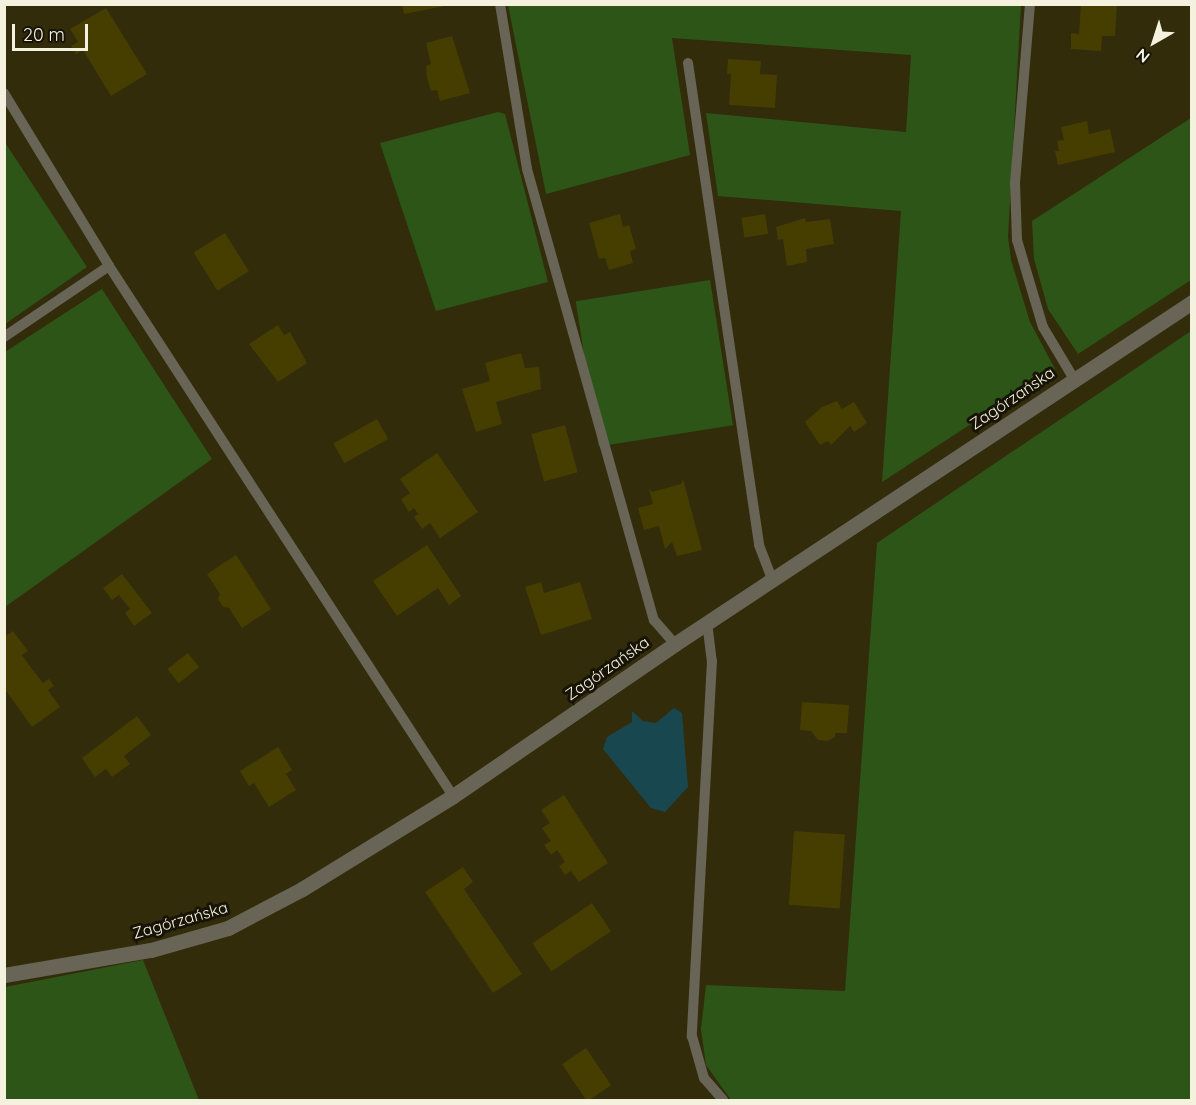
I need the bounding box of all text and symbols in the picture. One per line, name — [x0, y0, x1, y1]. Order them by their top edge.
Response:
scale bar — [15, 12, 92, 50]
north arrow — [1124, 12, 1184, 72]
text: 20 m — [23, 23, 65, 46]
text: N — [1132, 45, 1154, 67]
street label: Zagórzańska — [966, 363, 1058, 433]
street label: Zagórzańska — [561, 632, 653, 704]
street label: Zagórzańska — [130, 897, 230, 943]

